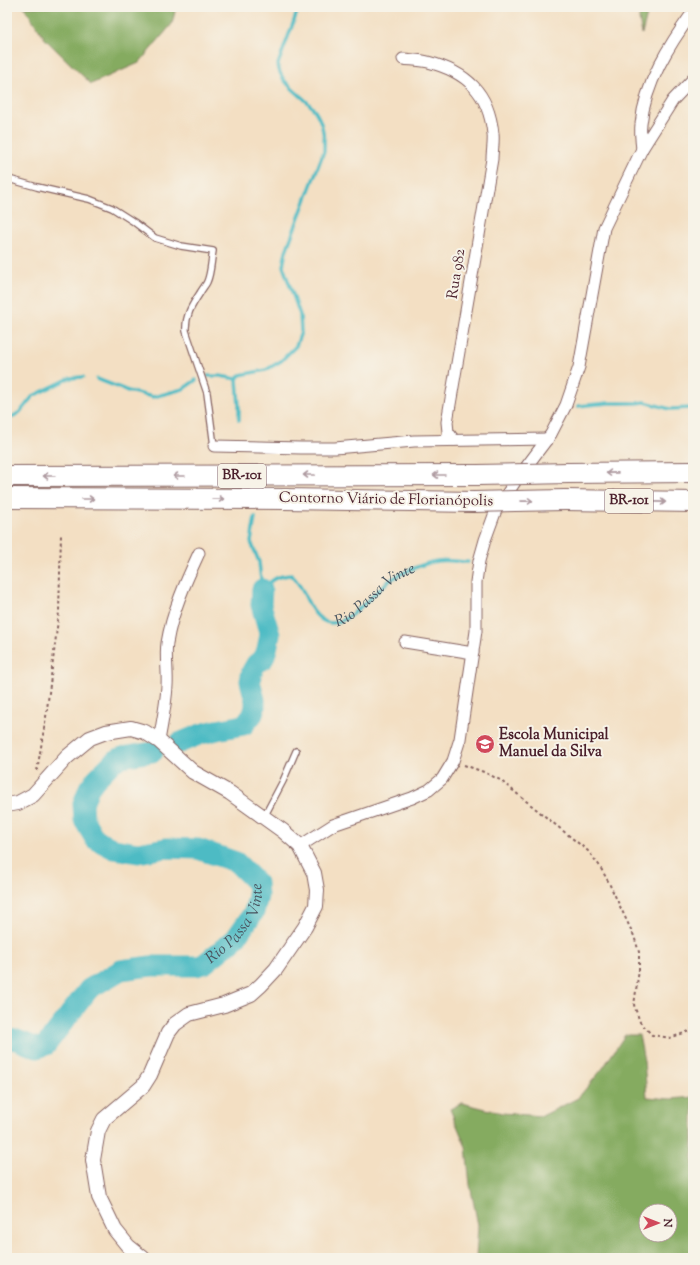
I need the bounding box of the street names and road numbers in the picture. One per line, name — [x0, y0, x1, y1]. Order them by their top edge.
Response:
street label: Rua 982 — [443, 247, 471, 301]
road number: BR-101 — [218, 464, 266, 488]
street label: Contorno Viário de Florianópolis — [279, 488, 494, 512]
road number: BR-101 — [605, 489, 653, 513]

